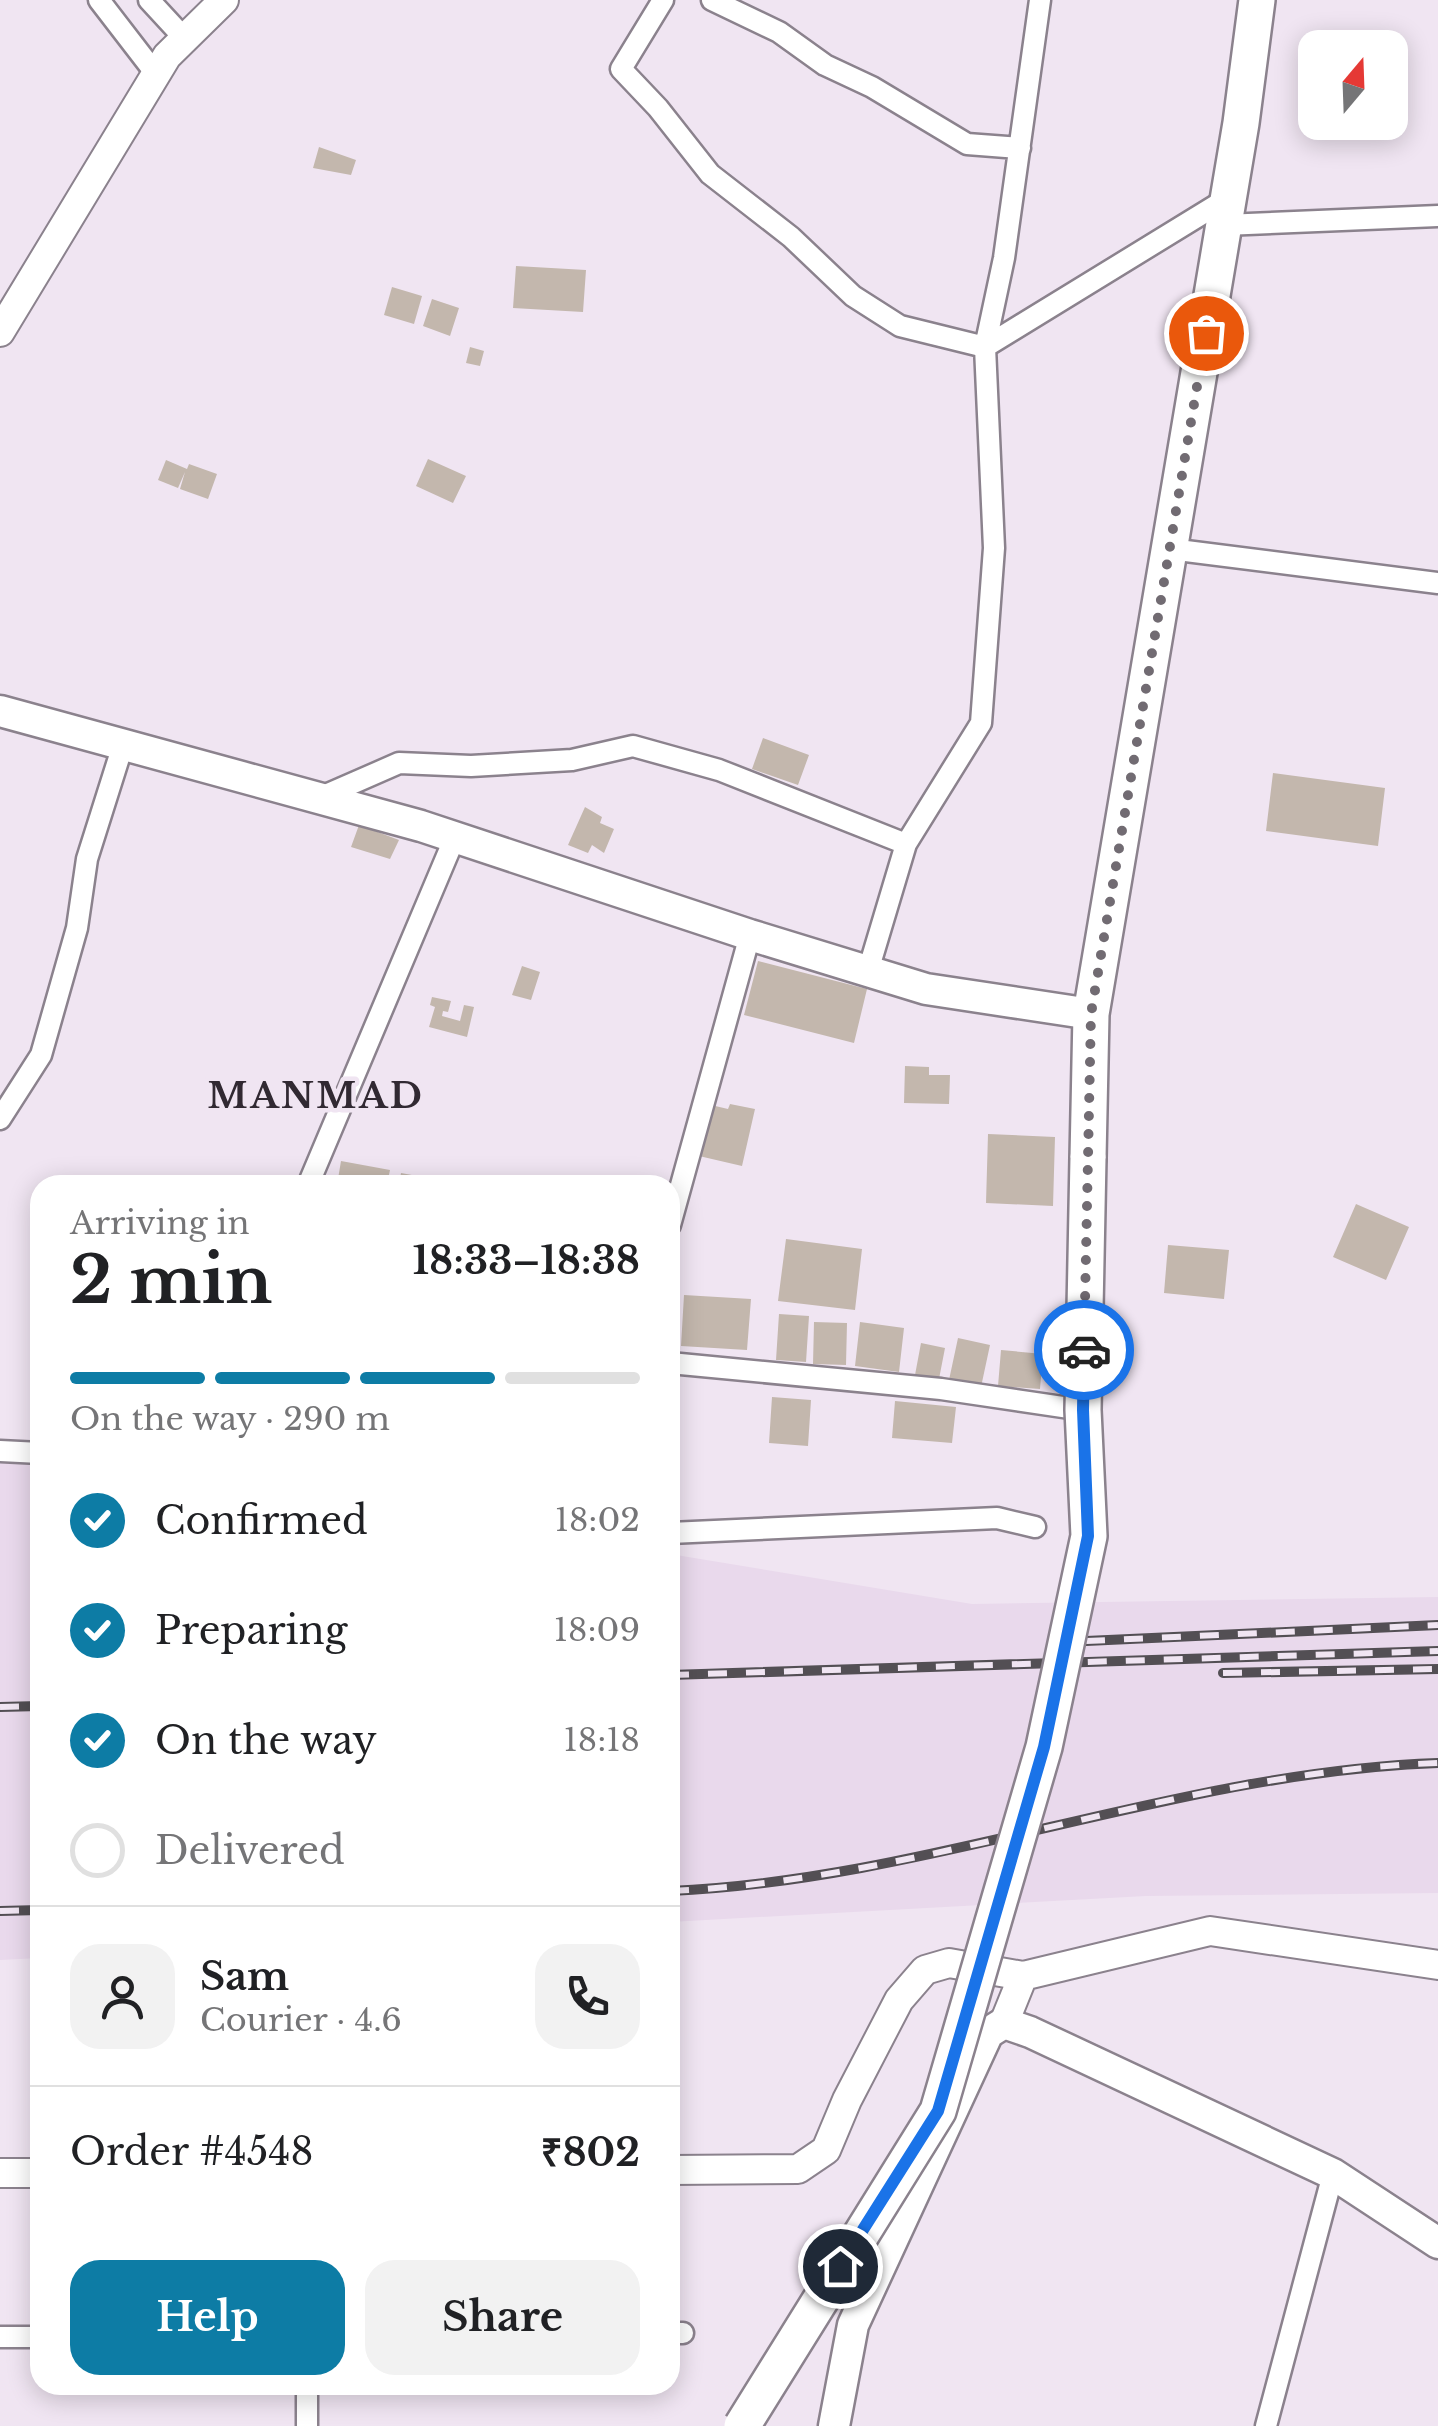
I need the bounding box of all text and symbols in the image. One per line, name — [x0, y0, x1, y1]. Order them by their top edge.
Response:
north arrow — [1298, 30, 1408, 140]
map controls — [1298, 30, 1408, 140]
pin — [1164, 291, 1249, 376]
icon: bag — [1179, 306, 1234, 361]
district label: MANMAD — [208, 1074, 424, 1117]
text: Arriving in — [70, 1203, 249, 1243]
text: 18:33–18:38 — [413, 1237, 640, 1284]
text: 2 min — [70, 1240, 272, 1321]
courier — [1034, 1300, 1134, 1400]
icon: car — [1057, 1323, 1112, 1378]
text: On the way · 290 m — [70, 1399, 390, 1439]
icon: check — [70, 1493, 125, 1548]
text: Confirmed — [155, 1497, 368, 1544]
text: 18:02 — [555, 1500, 640, 1540]
icon: check — [70, 1603, 125, 1658]
text: Preparing — [155, 1607, 347, 1654]
text: 18:09 — [554, 1610, 640, 1650]
icon: check — [70, 1713, 125, 1768]
text: On the way — [155, 1717, 377, 1764]
text: 18:18 — [564, 1720, 640, 1760]
text: Delivered — [155, 1827, 345, 1874]
button: person — [70, 1944, 175, 2049]
button: phone — [535, 1944, 640, 2049]
text: Sam — [200, 1953, 289, 2000]
text: Courier · 4.6 — [200, 2000, 402, 2040]
text: Order #4548 — [70, 2128, 314, 2175]
text: ₹802 — [541, 2129, 640, 2176]
pin — [798, 2224, 883, 2309]
icon: home — [813, 2239, 868, 2294]
button: Help — [70, 2260, 345, 2375]
button: Share — [365, 2260, 640, 2375]

